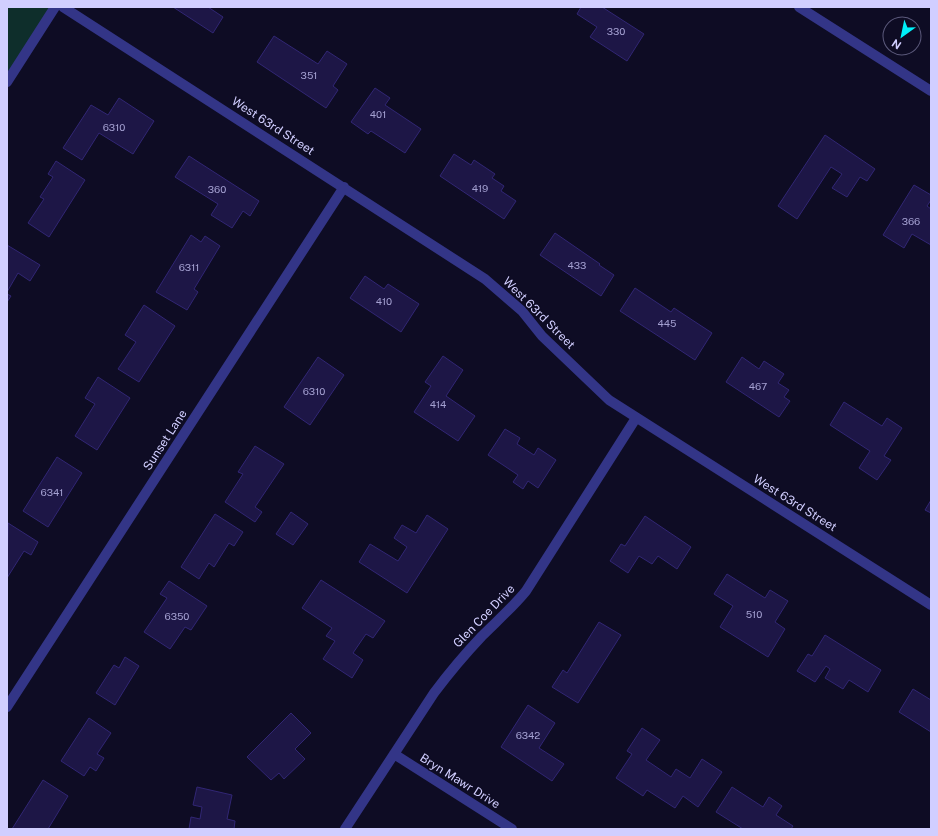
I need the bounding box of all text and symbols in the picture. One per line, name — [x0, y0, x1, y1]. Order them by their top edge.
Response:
north arrow — [882, 16, 922, 56]
house number: 330 — [607, 25, 625, 37]
text: N — [890, 37, 903, 52]
house number: 351 — [301, 69, 317, 81]
street label: West 63rd Street — [229, 94, 317, 158]
house number: 401 — [370, 108, 386, 120]
house number: 6310 — [103, 121, 125, 133]
house number: 419 — [472, 182, 488, 194]
house number: 360 — [208, 183, 226, 195]
house number: 366 — [902, 215, 920, 227]
house number: 433 — [568, 259, 586, 271]
house number: 6311 — [179, 261, 199, 273]
street label: West 63rd Street — [500, 274, 578, 352]
house number: 410 — [376, 295, 392, 307]
house number: 445 — [658, 317, 676, 329]
house number: 467 — [749, 380, 767, 392]
house number: 6310 — [303, 385, 325, 397]
house number: 414 — [430, 398, 446, 410]
street label: Sunset Lane — [140, 407, 190, 473]
street label: West 63rd Street — [751, 472, 840, 535]
house number: 6341 — [41, 486, 63, 498]
street label: Glen Coe Drive — [450, 581, 518, 650]
house number: 510 — [746, 608, 762, 620]
house number: 6350 — [165, 610, 190, 622]
house number: 6342 — [516, 729, 540, 741]
street label: Bryn Mawr Drive — [417, 751, 503, 811]

